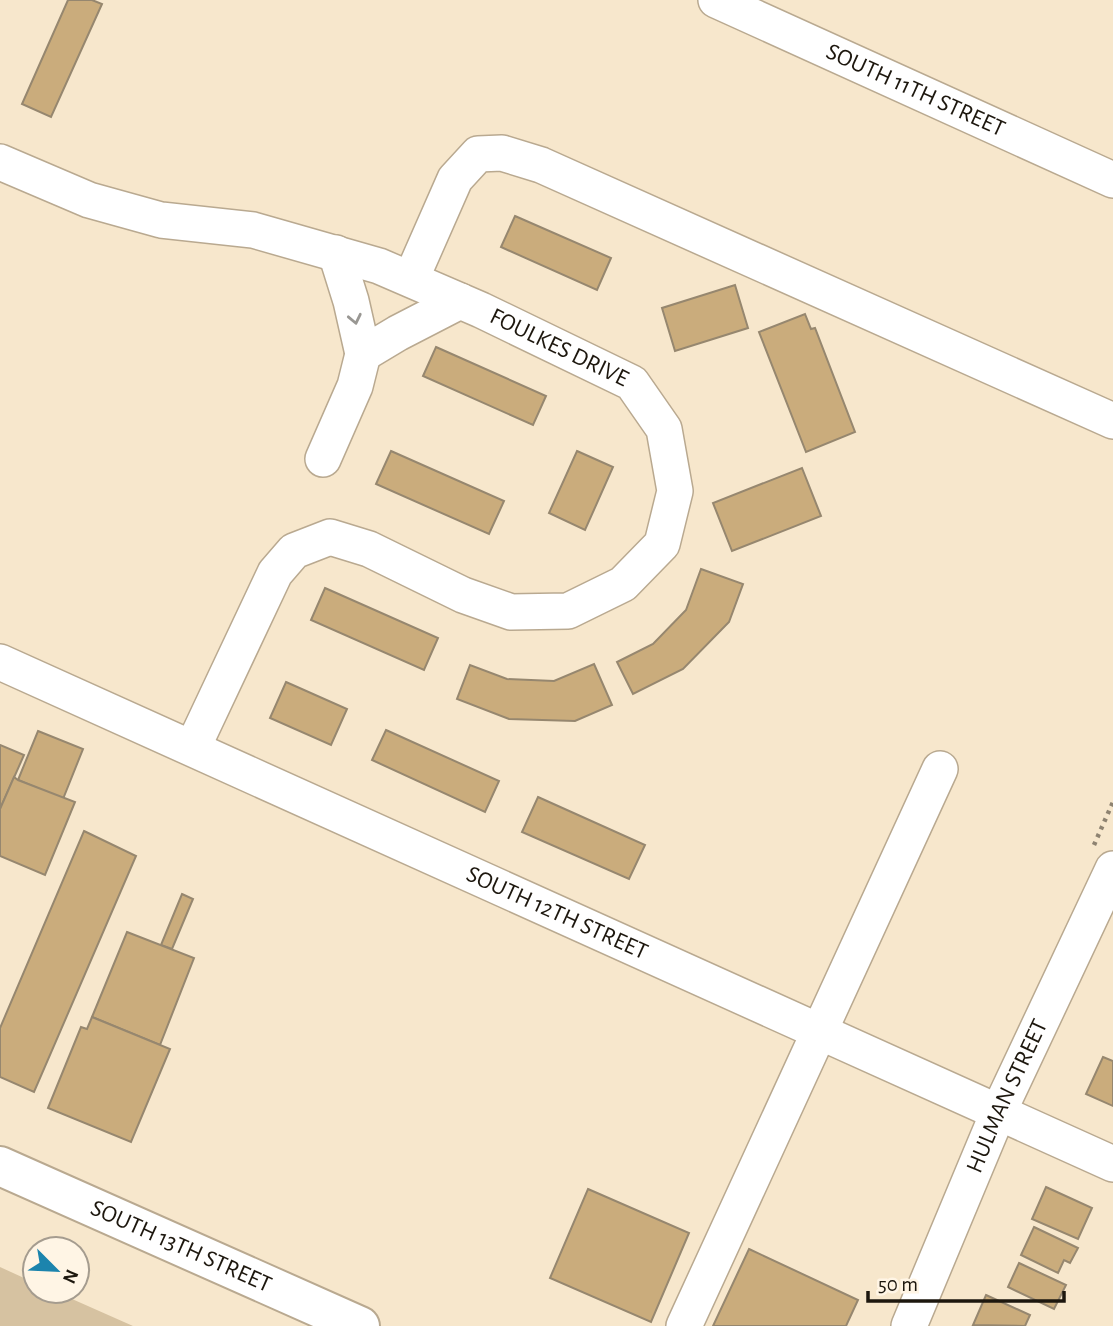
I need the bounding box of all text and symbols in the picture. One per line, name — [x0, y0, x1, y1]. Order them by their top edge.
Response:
street label: SOUTH 11TH STREET — [822, 40, 1009, 141]
street label: FOULKES DRIVE — [486, 304, 633, 392]
one-way arrow — [347, 313, 362, 325]
street label: SOUTH 12TH STREET — [463, 862, 651, 965]
street label: HULMAN STREET — [962, 1015, 1052, 1176]
street label: SOUTH 13TH STREET — [87, 1196, 275, 1297]
north arrow — [21, 1235, 91, 1305]
scale bar — [868, 1260, 1064, 1304]
text: N — [59, 1266, 82, 1286]
text: 50 m — [878, 1274, 918, 1295]

